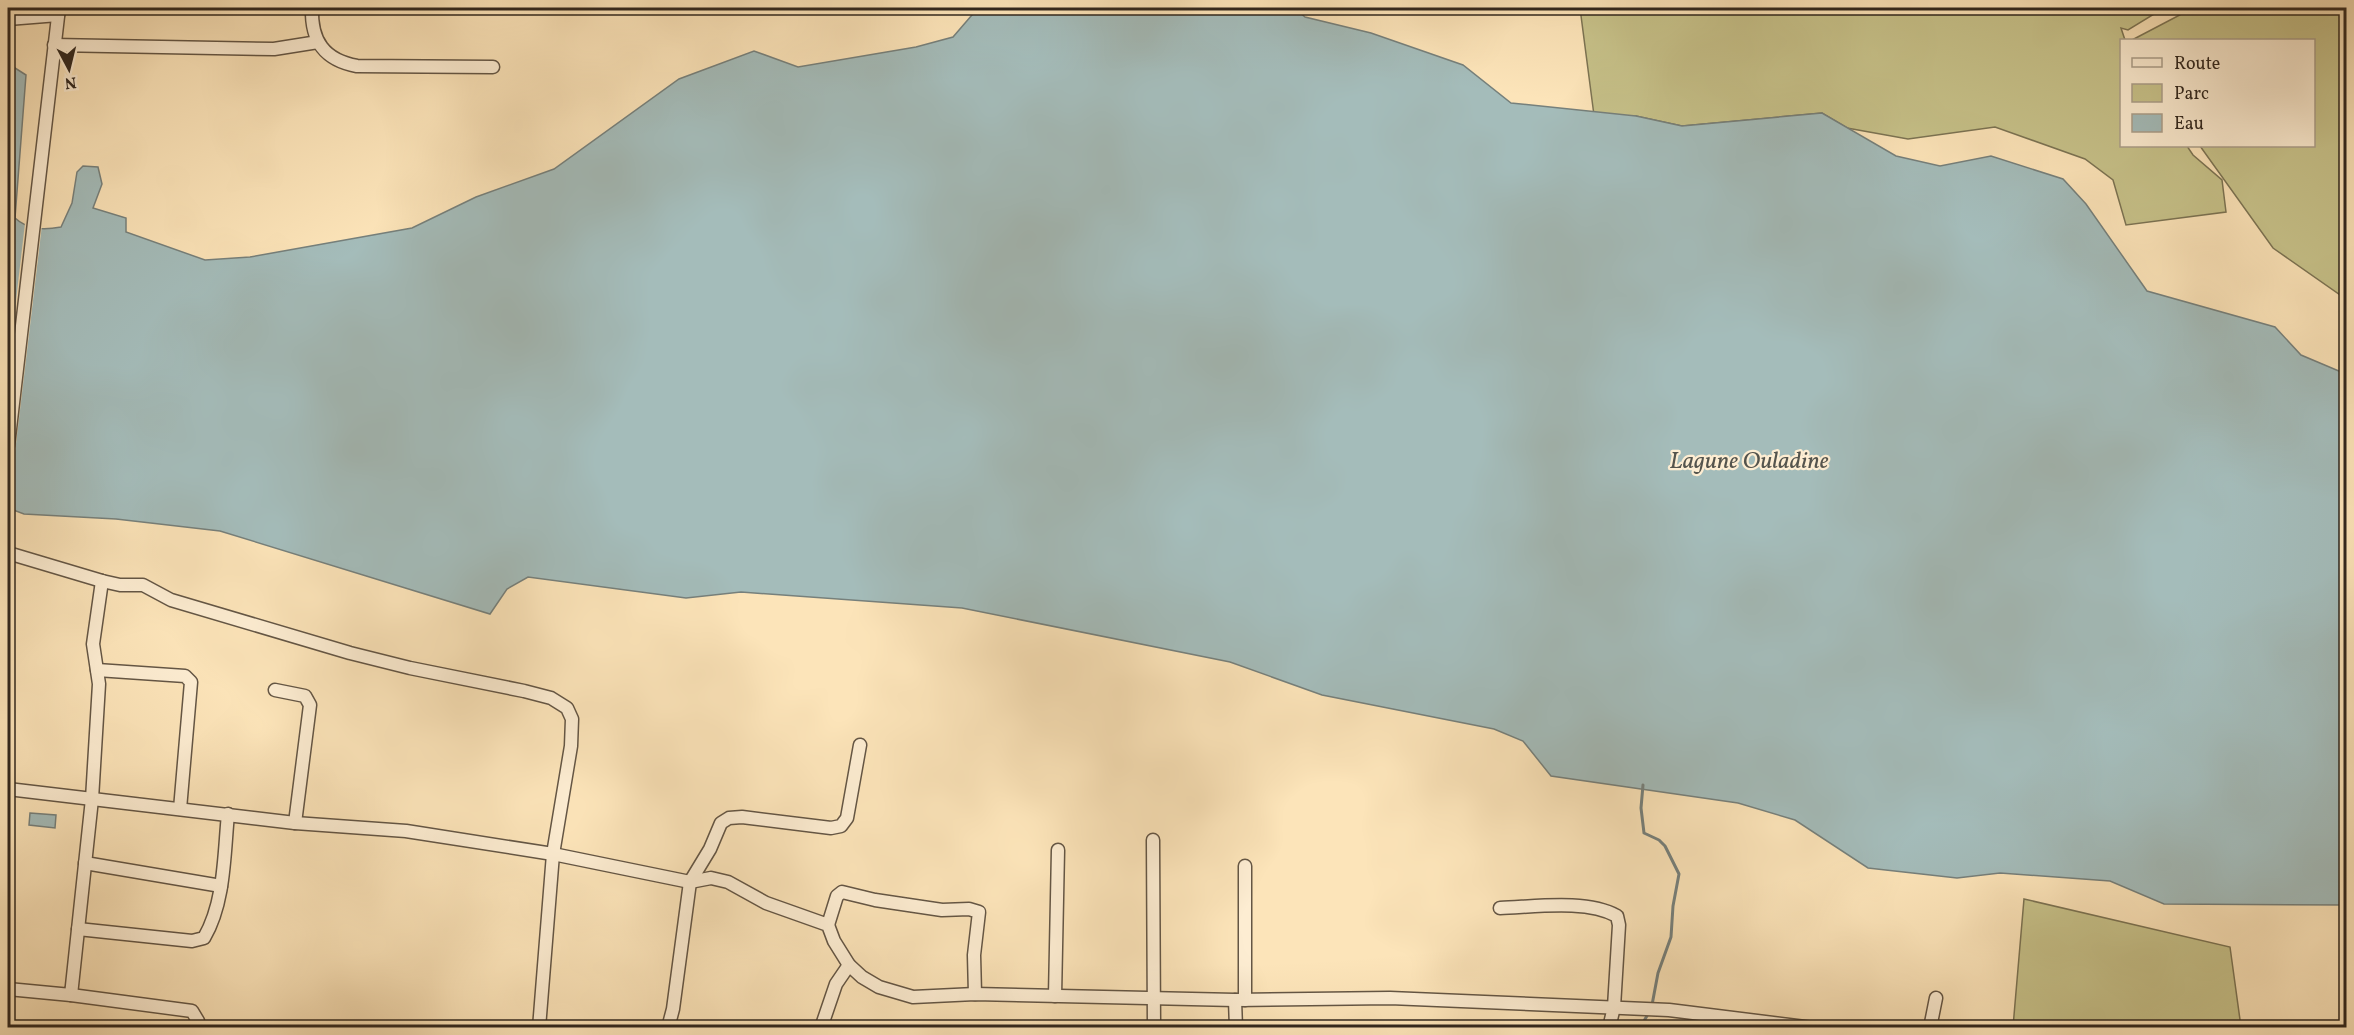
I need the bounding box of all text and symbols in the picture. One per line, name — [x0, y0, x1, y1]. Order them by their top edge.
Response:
north arrow — [39, 39, 99, 99]
legend — [2120, 39, 2315, 147]
text: Route — [2174, 52, 2220, 77]
text: N — [63, 70, 78, 94]
text: Parc — [2174, 82, 2209, 107]
text: Eau — [2174, 112, 2204, 137]
water label: Lagune Ouladine — [1670, 445, 1829, 479]

